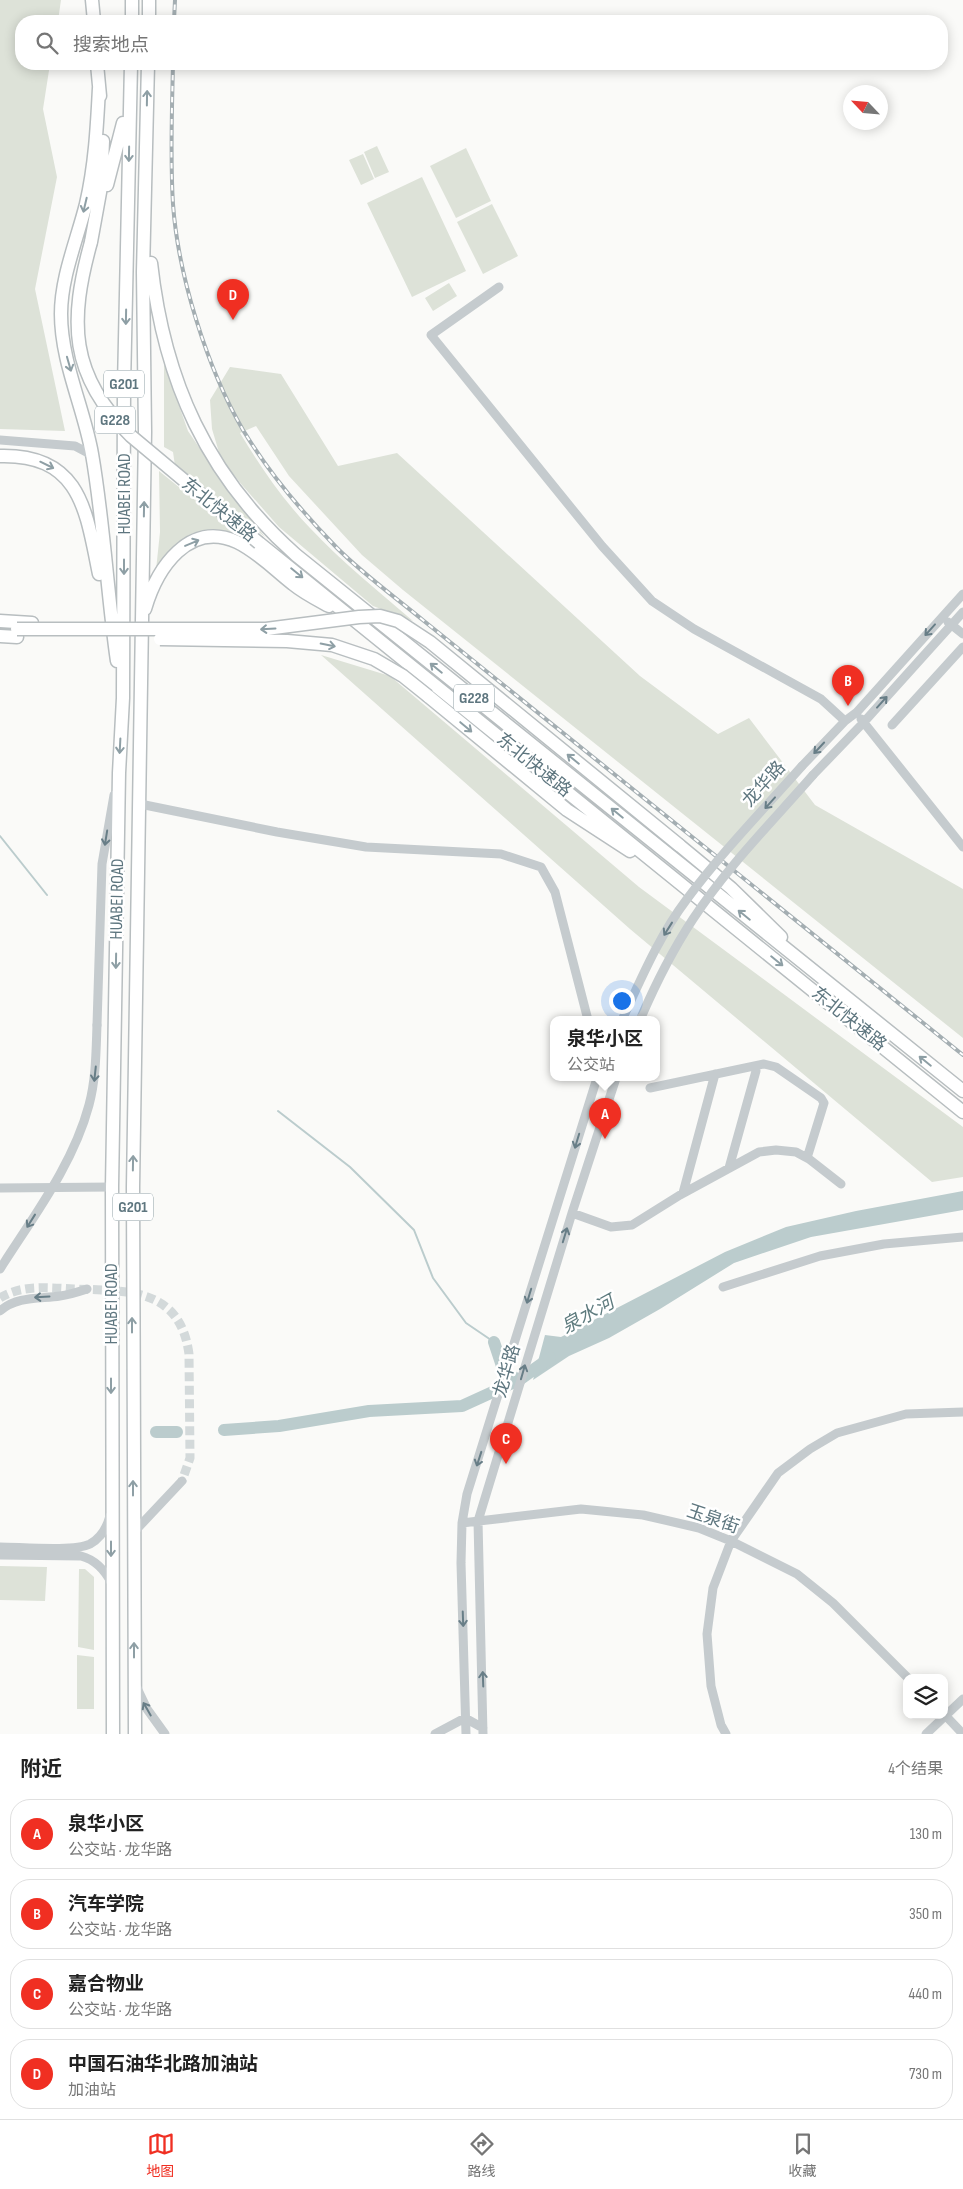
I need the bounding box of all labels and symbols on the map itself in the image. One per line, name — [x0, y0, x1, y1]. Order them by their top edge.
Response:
north arrow — [843, 85, 888, 130]
one-way arrow — [142, 90, 152, 106]
one-way arrow — [124, 146, 134, 162]
one-way arrow — [80, 197, 89, 213]
pin: D — [217, 279, 249, 320]
one-way arrow — [121, 308, 131, 325]
one-way arrow — [64, 356, 74, 372]
road number: G201 — [104, 370, 144, 398]
road number: G228 — [95, 406, 135, 434]
street label: HUABEI ROAD — [114, 453, 135, 535]
one-way arrow — [39, 461, 54, 470]
street label: 东北快速路 — [177, 474, 261, 546]
one-way arrow — [139, 501, 149, 517]
one-way arrow — [184, 537, 199, 547]
one-way arrow — [119, 558, 129, 575]
one-way arrow — [290, 568, 303, 579]
one-way arrow — [925, 624, 936, 637]
one-way arrow — [260, 625, 276, 634]
one-way arrow — [320, 640, 336, 650]
one-way arrow — [430, 662, 443, 673]
pin: B — [832, 665, 864, 706]
road number: G228 — [454, 684, 494, 711]
one-way arrow — [877, 695, 888, 708]
one-way arrow — [459, 721, 472, 733]
street label: 东北快速路 — [492, 729, 576, 801]
one-way arrow — [116, 738, 125, 754]
one-way arrow — [813, 742, 825, 755]
one-way arrow — [567, 754, 580, 765]
street label: 龙华路 — [738, 757, 790, 811]
one-way arrow — [764, 796, 776, 809]
one-way arrow — [611, 808, 624, 819]
one-way arrow — [101, 829, 111, 845]
street label: HUABEI ROAD — [106, 858, 128, 940]
one-way arrow — [738, 910, 751, 921]
one-way arrow — [662, 921, 672, 935]
one-way arrow — [111, 953, 121, 969]
one-way arrow — [771, 956, 784, 967]
street label: 东北快速路 — [807, 983, 891, 1055]
your location — [609, 988, 635, 1014]
one-way arrow — [919, 1055, 932, 1066]
one-way arrow — [90, 1065, 100, 1081]
pin: A — [589, 1098, 621, 1139]
one-way arrow — [572, 1133, 581, 1148]
one-way arrow — [128, 1155, 138, 1172]
road number: G201 — [113, 1194, 153, 1220]
one-way arrow — [25, 1213, 35, 1227]
one-way arrow — [560, 1228, 570, 1244]
street label: HUABEI ROAD — [101, 1263, 122, 1345]
one-way arrow — [523, 1288, 533, 1304]
water label: 泉水河 — [557, 1289, 622, 1339]
one-way arrow — [35, 1293, 51, 1302]
one-way arrow — [127, 1318, 137, 1334]
street label: 龙华路 — [489, 1342, 525, 1400]
one-way arrow — [519, 1365, 529, 1381]
one-way arrow — [106, 1378, 116, 1394]
pin: C — [490, 1423, 522, 1464]
one-way arrow — [473, 1450, 483, 1466]
one-way arrow — [128, 1480, 138, 1496]
street label: 玉泉街 — [684, 1500, 742, 1538]
one-way arrow — [107, 1541, 116, 1557]
one-way arrow — [458, 1610, 468, 1626]
one-way arrow — [129, 1643, 139, 1659]
one-way arrow — [478, 1671, 488, 1688]
one-way arrow — [142, 1703, 152, 1717]

